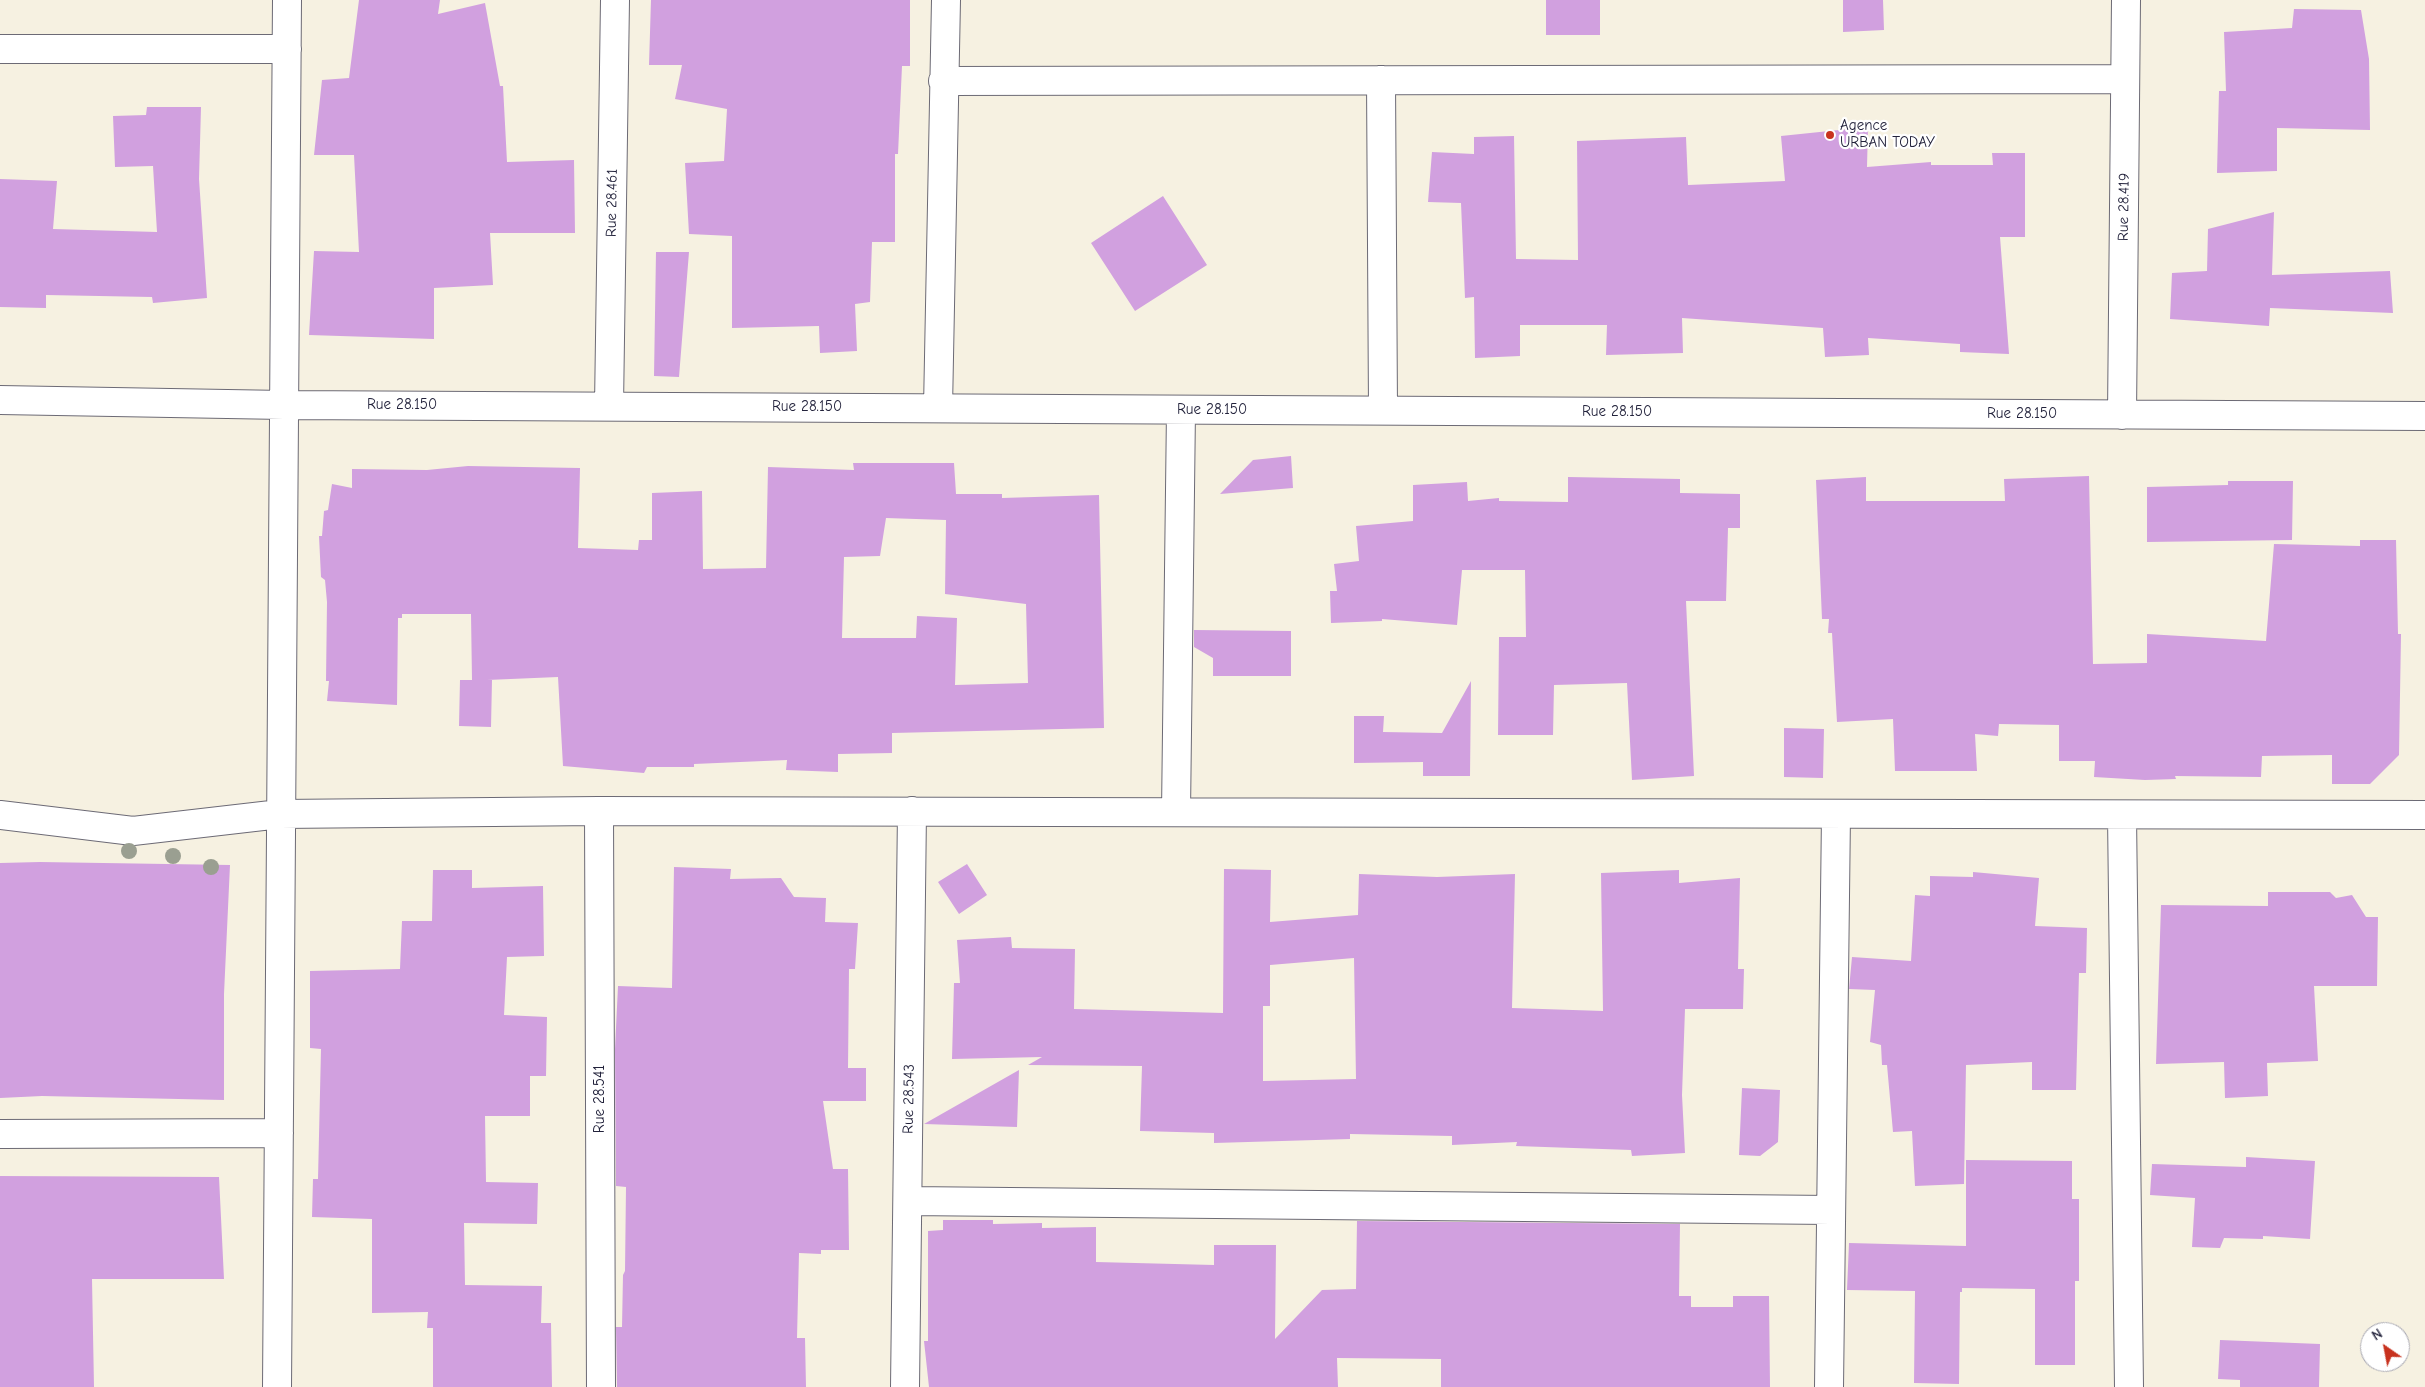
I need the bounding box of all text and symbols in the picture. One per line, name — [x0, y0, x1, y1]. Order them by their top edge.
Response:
place label: Agence URBAN TODAY — [1840, 117, 1935, 152]
marker: Agence URBAN TODAY — [1824, 129, 1836, 141]
street label: Rue 28.461 — [602, 169, 622, 237]
street label: Rue 28.419 — [2114, 173, 2134, 241]
street label: Rue 28.150 — [367, 396, 437, 414]
street label: Rue 28.150 — [772, 398, 842, 416]
street label: Rue 28.150 — [1177, 401, 1247, 419]
street label: Rue 28.150 — [1582, 403, 1652, 421]
street label: Rue 28.150 — [1987, 405, 2057, 423]
street label: Rue 28.543 — [899, 1064, 919, 1134]
street label: Rue 28.541 — [591, 1065, 609, 1133]
north arrow — [2360, 1322, 2410, 1372]
text: N — [2369, 1325, 2386, 1344]

